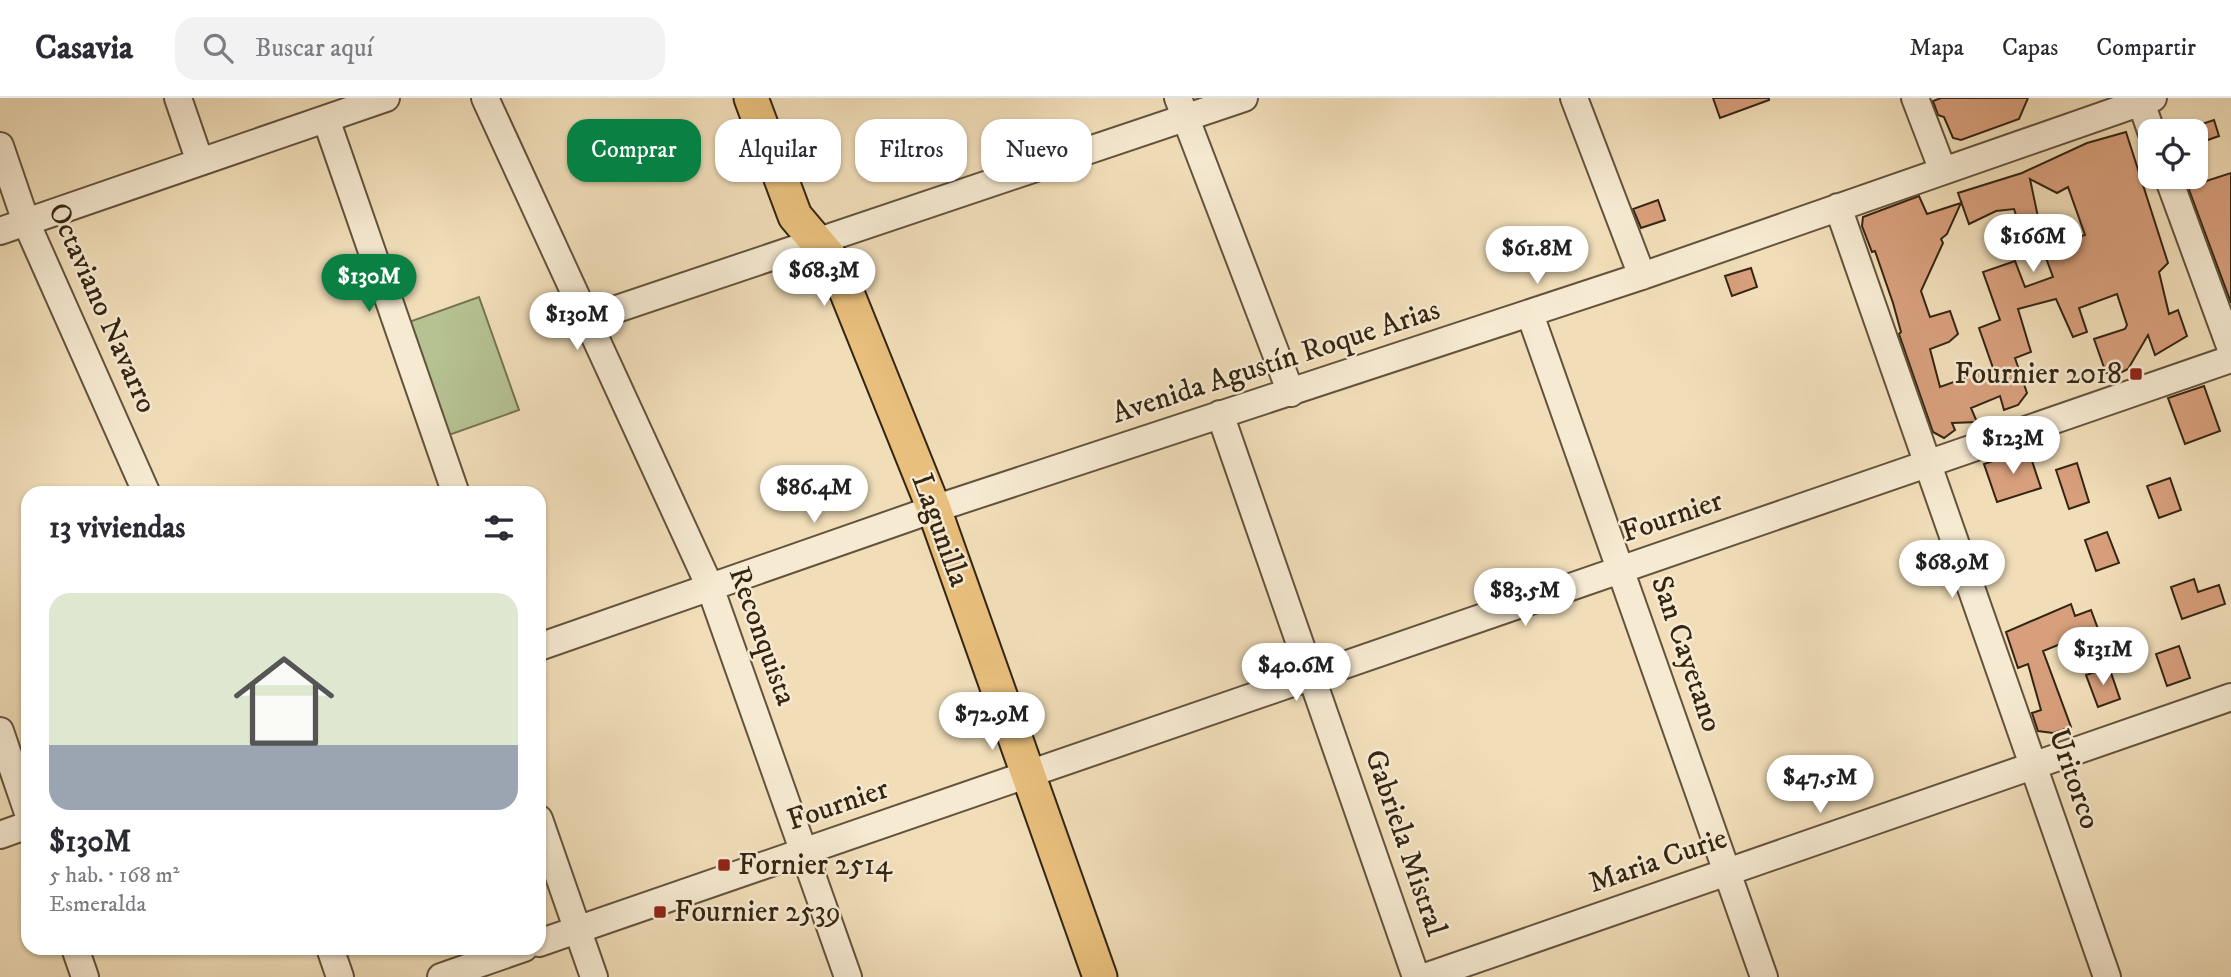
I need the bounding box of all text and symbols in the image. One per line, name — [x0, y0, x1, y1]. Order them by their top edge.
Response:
search box — [175, 17, 665, 80]
text: Casavia — [35, 28, 133, 69]
icon: search — [199, 29, 237, 67]
text: Buscar aquí — [255, 32, 373, 65]
text: Mapa — [1910, 33, 1964, 63]
text: Capas — [2002, 33, 2058, 63]
text: Compartir — [2096, 33, 2196, 63]
chip: Comprar — [567, 119, 701, 182]
chip: Alquilar — [715, 119, 841, 182]
chip: Filtros — [855, 119, 967, 182]
chip: Nuevo — [981, 119, 1092, 182]
map controls — [2138, 119, 2208, 189]
button: locate — [2138, 119, 2208, 189]
street label: Octaviano Navarro — [39, 197, 165, 419]
pin: $166M — [1984, 214, 2082, 274]
text: $166M — [2000, 222, 2066, 251]
pin: $61.8M — [1480, 226, 1594, 286]
text: $61.8M — [1502, 234, 1572, 263]
pin: $68.3M — [767, 248, 881, 308]
pin: $130M — [320, 254, 418, 314]
text: $68.3M — [788, 256, 860, 285]
text: $130M — [338, 262, 400, 291]
street label: Avenida Agustín Roque Arias — [1107, 291, 1445, 433]
pin: $130M — [528, 292, 626, 352]
text: $130M — [546, 300, 608, 329]
place label: Fournier 2018 — [1954, 356, 2122, 393]
marker: Fournier 2018 — [2128, 366, 2144, 382]
pin: $123M — [1964, 416, 2062, 476]
text: $123M — [1982, 424, 2044, 453]
pin: $86.4M — [757, 466, 871, 525]
street label: Lagunilla — [902, 468, 978, 592]
text: $86.4M — [776, 473, 852, 502]
street label: Fournier — [1617, 482, 1727, 552]
icon: filters — [480, 509, 518, 547]
text: 13 viviendas — [49, 510, 185, 547]
pin: $68.9M — [1895, 540, 2009, 600]
text: $68.9M — [1915, 548, 1989, 577]
street label: Reconquista — [720, 562, 804, 711]
pin: $83.5M — [1468, 568, 1582, 628]
street label: San Cayetano — [1642, 571, 1730, 737]
text: $83.5M — [1490, 576, 1560, 605]
pin: $131M — [2054, 628, 2152, 687]
text: $131M — [2073, 635, 2133, 664]
icon: home — [221, 638, 347, 764]
pin: $40.6M — [1239, 644, 1353, 703]
text: $40.6M — [1258, 651, 1334, 680]
pin: $72.9M — [935, 692, 1049, 752]
text: $72.9M — [955, 700, 1029, 729]
street label: Uritorco — [2040, 724, 2108, 834]
street label: Gabriela Mistral — [1356, 745, 1454, 941]
pin: $47.5M — [1763, 756, 1877, 815]
text: $47.5M — [1783, 763, 1857, 792]
street label: Fournier — [783, 770, 893, 840]
street label: Maria Curie — [1584, 820, 1732, 902]
text: $130M — [49, 824, 131, 861]
place label: Fornier 2514 — [738, 847, 893, 884]
marker: Fornier 2514 — [716, 857, 732, 873]
text: 5 hab. · 168 m² — [49, 861, 180, 890]
text: Esmeralda — [49, 890, 146, 919]
place label: Fournier 2539 — [674, 894, 841, 931]
marker: Fournier 2539 — [652, 904, 668, 920]

